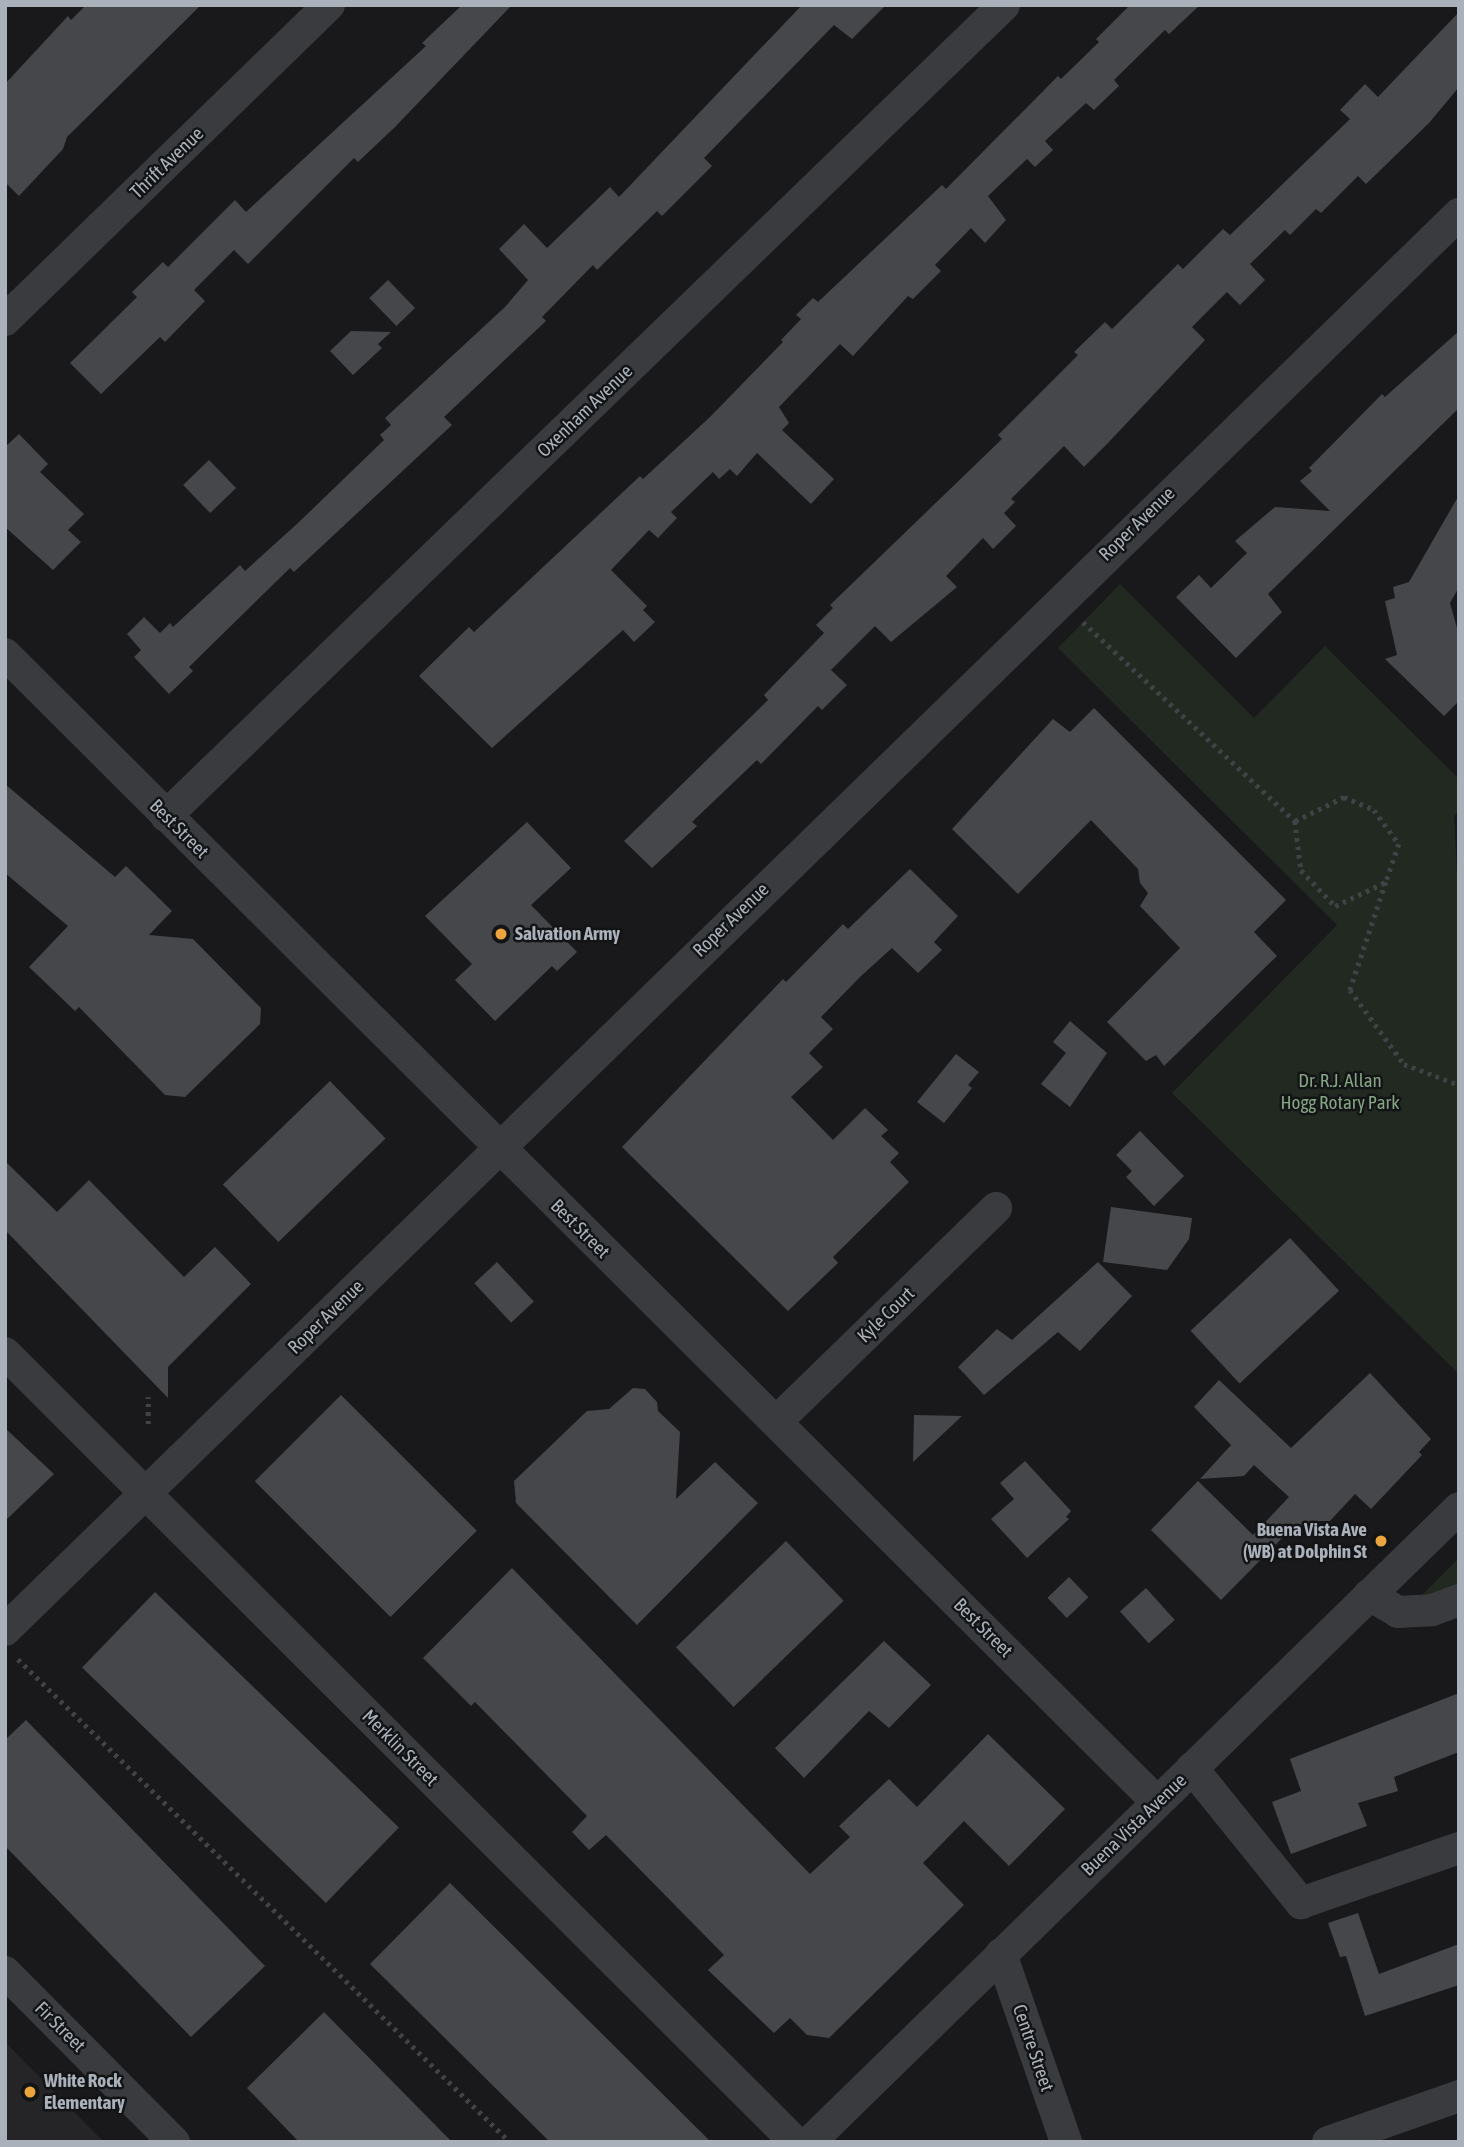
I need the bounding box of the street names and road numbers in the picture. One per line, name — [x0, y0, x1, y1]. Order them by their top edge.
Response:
street label: Thrift Avenue — [126, 122, 208, 204]
street label: Oxenham Avenue — [533, 360, 637, 462]
street label: Roper Avenue — [1094, 482, 1180, 566]
street label: Best Street — [145, 795, 213, 863]
street label: Roper Avenue — [688, 878, 774, 962]
street label: Best Street — [546, 1195, 614, 1263]
street label: Roper Avenue — [283, 1275, 369, 1359]
street label: Kyle Court — [853, 1282, 919, 1348]
street label: Best Street — [949, 1594, 1017, 1662]
street label: Merklin Street — [357, 1705, 443, 1791]
street label: Buena Vista Avenue — [1077, 1769, 1191, 1881]
street label: Fir Street — [30, 1997, 90, 2057]
street label: Centre Street — [1008, 2002, 1058, 2094]

